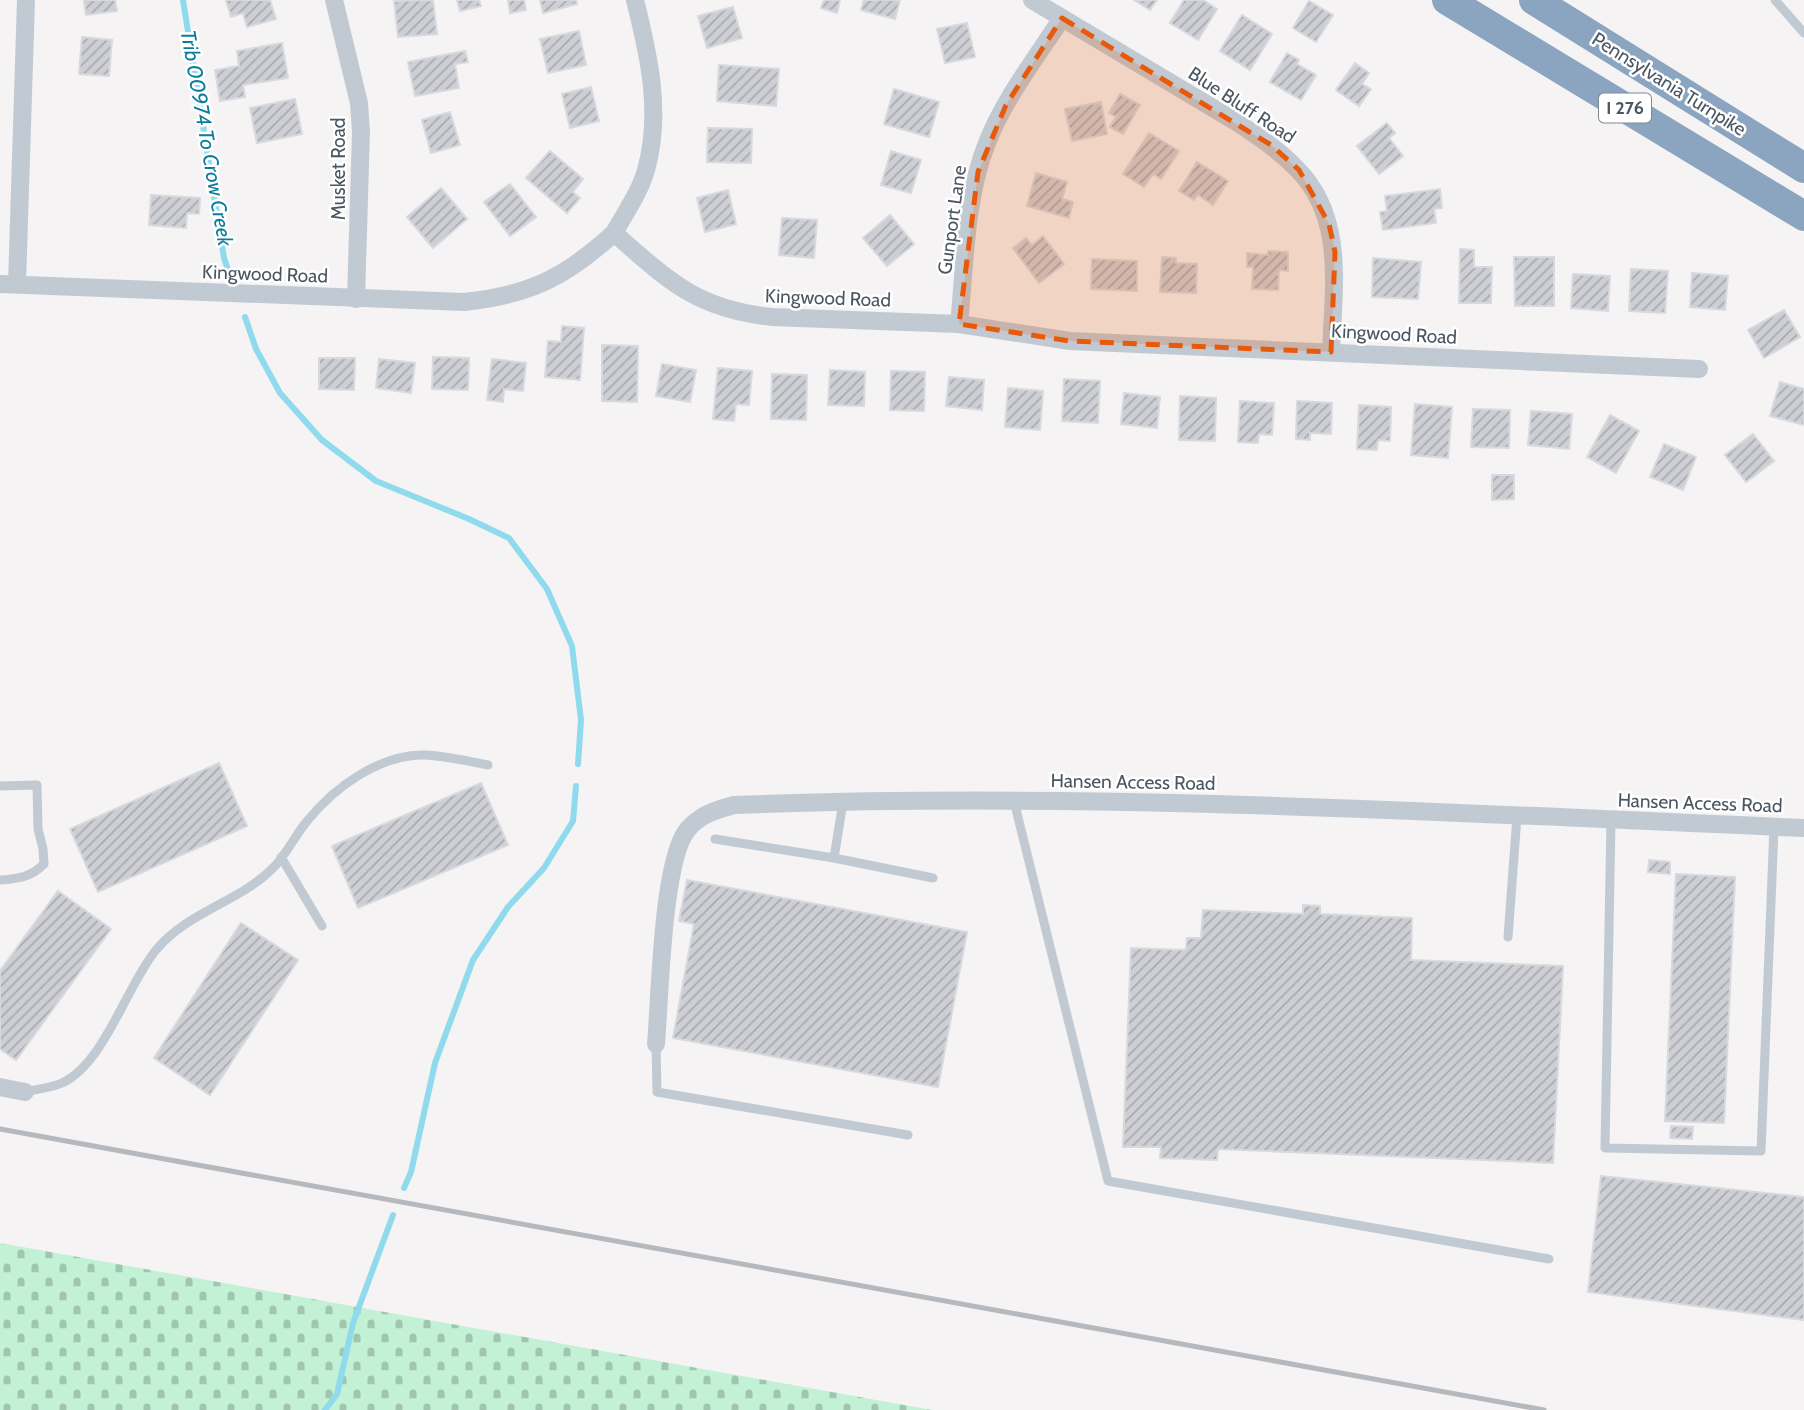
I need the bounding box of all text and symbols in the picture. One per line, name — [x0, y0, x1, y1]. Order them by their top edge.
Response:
street label: Pennsylvania Turnpike — [1588, 27, 1750, 141]
water label: Trib 00974 To Crow Creek — [176, 28, 238, 249]
street label: Blue Bluff Road — [1184, 62, 1300, 148]
road number: I 276 — [1599, 94, 1651, 122]
street label: Musket Road — [327, 118, 350, 220]
street label: Gunport Lane — [933, 164, 971, 276]
street label: Kingwood Road — [202, 260, 328, 288]
street label: Kingwood Road — [765, 284, 891, 312]
street label: Kingwood Road — [1331, 319, 1457, 349]
street label: Hansen Access Road — [1050, 769, 1216, 795]
street label: Hansen Access Road — [1617, 789, 1783, 817]

